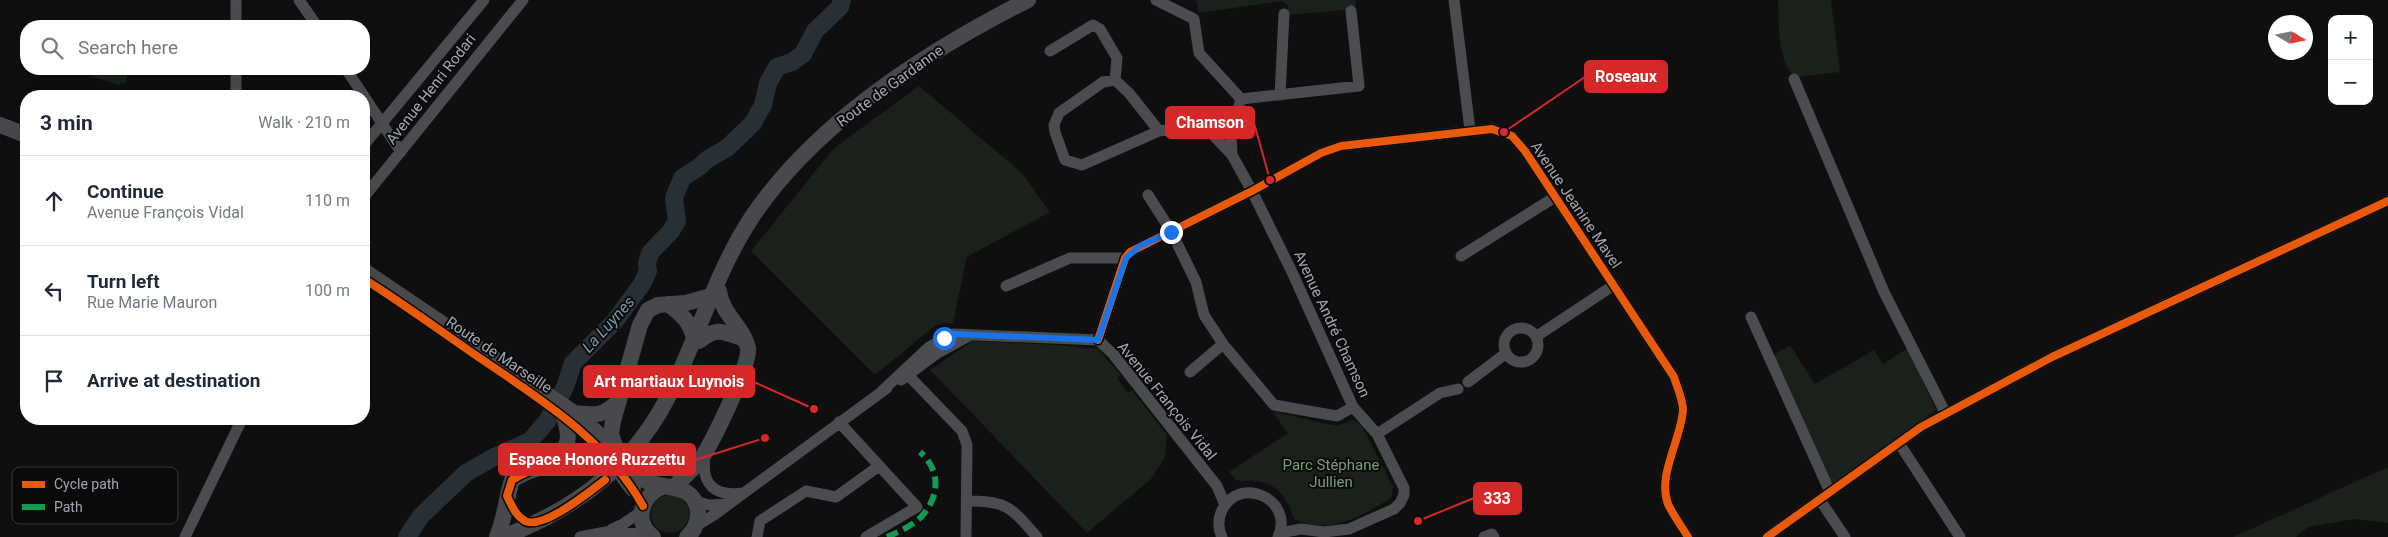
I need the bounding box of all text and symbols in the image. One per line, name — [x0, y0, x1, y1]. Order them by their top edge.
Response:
north arrow — [2268, 15, 2313, 60]
map controls — [2328, 15, 2373, 105]
button: + — [2328, 15, 2373, 60]
search box — [20, 20, 370, 75]
street label: Avenue Henri Rodari — [382, 30, 480, 148]
icon: search — [38, 34, 66, 62]
text: Search here — [78, 36, 178, 59]
street label: Route de Gardanne — [833, 41, 947, 131]
button: − — [2328, 60, 2373, 105]
callout: Roseaux — [1585, 61, 1667, 92]
text: Roseaux — [1595, 67, 1658, 86]
callout: Chamson — [1166, 107, 1254, 138]
text: 3 min — [40, 111, 93, 135]
text: Walk · 210 m — [258, 113, 350, 132]
text: Chamson — [1176, 113, 1244, 132]
street label: Avenue Jeanine Mavel — [1527, 138, 1625, 272]
text: Continue — [87, 180, 164, 203]
icon: ahead — [40, 187, 68, 215]
text: 110 m — [305, 191, 350, 210]
text: Avenue François Vidal — [87, 203, 244, 222]
route end — [1160, 221, 1183, 244]
street label: Avenue André Chamson — [1290, 248, 1374, 400]
text: Turn left — [87, 270, 160, 293]
icon: left — [40, 277, 68, 305]
text: 100 m — [305, 281, 350, 300]
water label: La Luynes — [578, 292, 639, 356]
text: Rue Marie Mauron — [87, 293, 217, 312]
street label: Route de Marseille — [443, 313, 555, 397]
route start — [933, 327, 956, 350]
street label: Avenue François Vidal — [1114, 338, 1220, 464]
callout: Art martiaux Luynois — [584, 366, 754, 397]
icon: arrive — [40, 367, 68, 395]
text: Arrive at destination — [87, 369, 260, 392]
text: Art martiaux Luynois — [594, 372, 744, 391]
callout: Espace Honoré Ruzzettu — [499, 444, 695, 475]
text: Espace Honoré Ruzzettu — [509, 450, 685, 469]
park label: Parc Stéphane Jullien — [1283, 456, 1379, 491]
legend — [12, 467, 178, 524]
text: Cycle path — [54, 476, 119, 492]
callout: 333 — [1474, 483, 1521, 514]
text: 333 — [1483, 489, 1511, 508]
text: Path — [54, 499, 83, 515]

